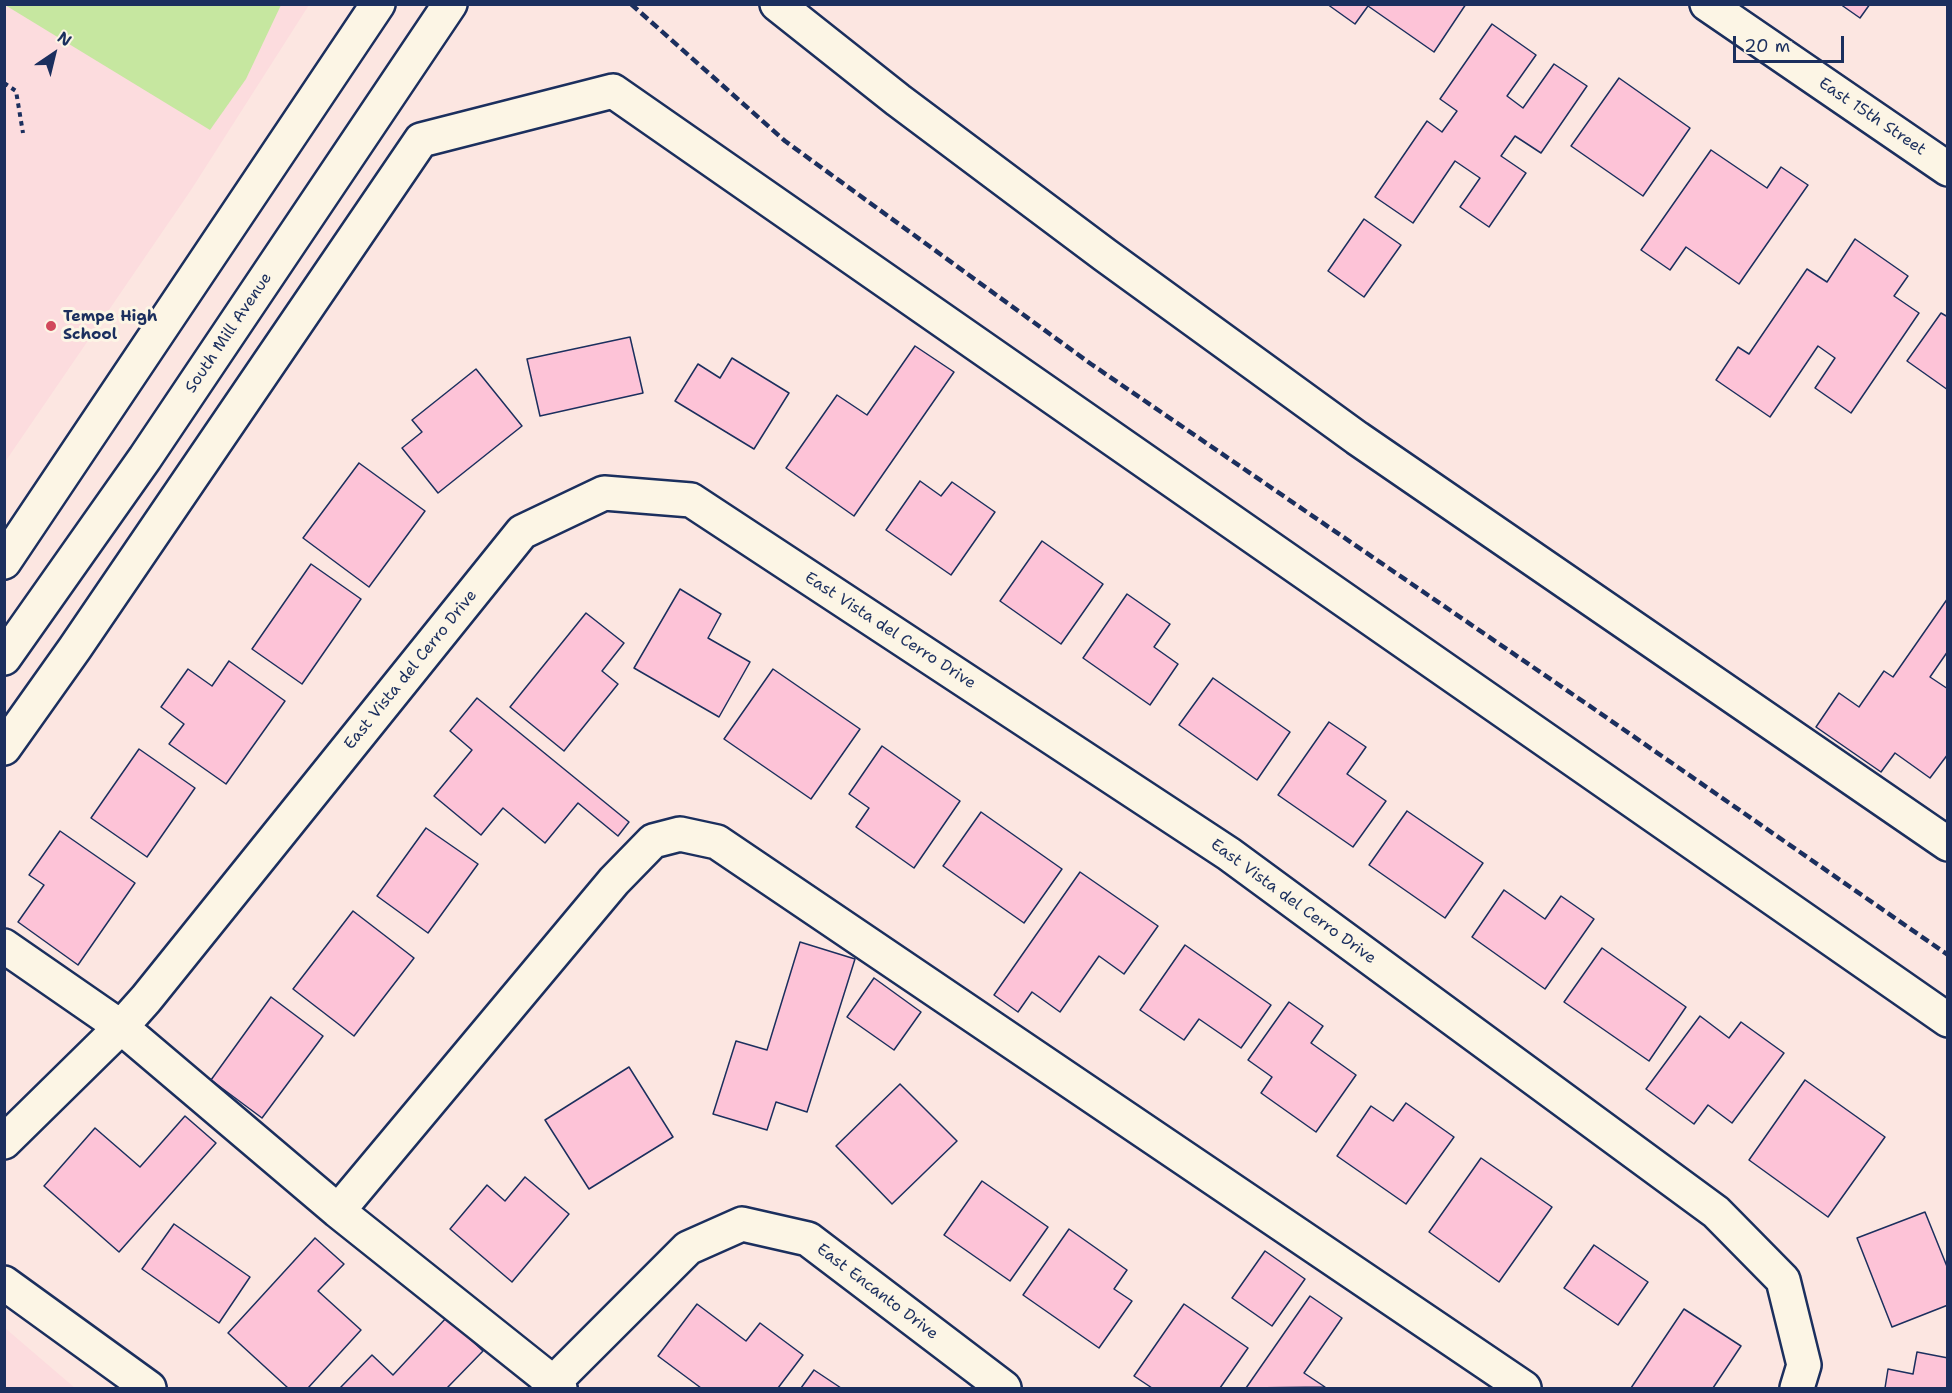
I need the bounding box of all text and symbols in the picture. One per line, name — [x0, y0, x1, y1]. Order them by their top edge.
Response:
north arrow — [24, 24, 84, 84]
scale bar — [1736, 24, 1847, 62]
text: N — [53, 27, 76, 51]
text: 20 m — [1744, 34, 1790, 58]
street label: East 15th Street — [1815, 74, 1929, 160]
street label: South Mill Avenue — [182, 269, 276, 397]
place label: Tempe High School — [63, 307, 158, 345]
marker: Tempe High School — [44, 319, 58, 333]
street label: East Vista del Cerro Drive — [801, 568, 979, 694]
street label: East Vista del Cerro Drive — [341, 586, 481, 754]
street label: East Vista del Cerro Drive — [1206, 835, 1380, 969]
street label: East Encanto Drive — [812, 1240, 942, 1344]

